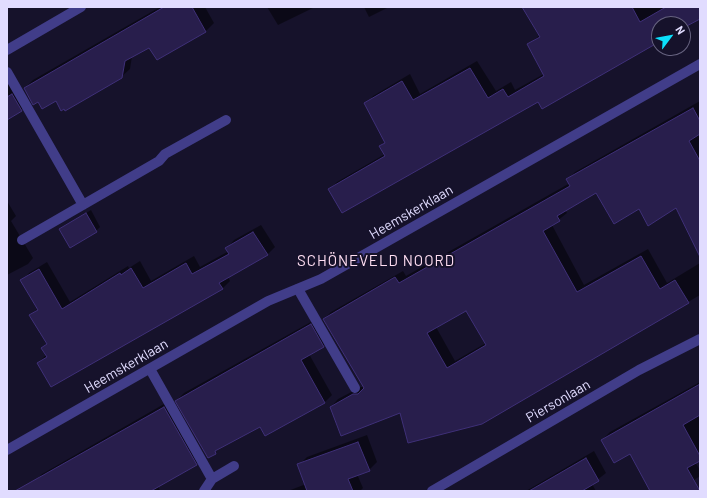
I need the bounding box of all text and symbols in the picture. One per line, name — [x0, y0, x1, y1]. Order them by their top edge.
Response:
north arrow — [651, 16, 691, 56]
text: N — [673, 23, 688, 36]
street label: Heemskerklaan — [366, 181, 456, 243]
district label: SCHÖNEVELD NOORD — [297, 252, 455, 270]
street label: Heemskerklaan — [81, 335, 171, 397]
street label: Piersonlaan — [523, 376, 593, 426]

